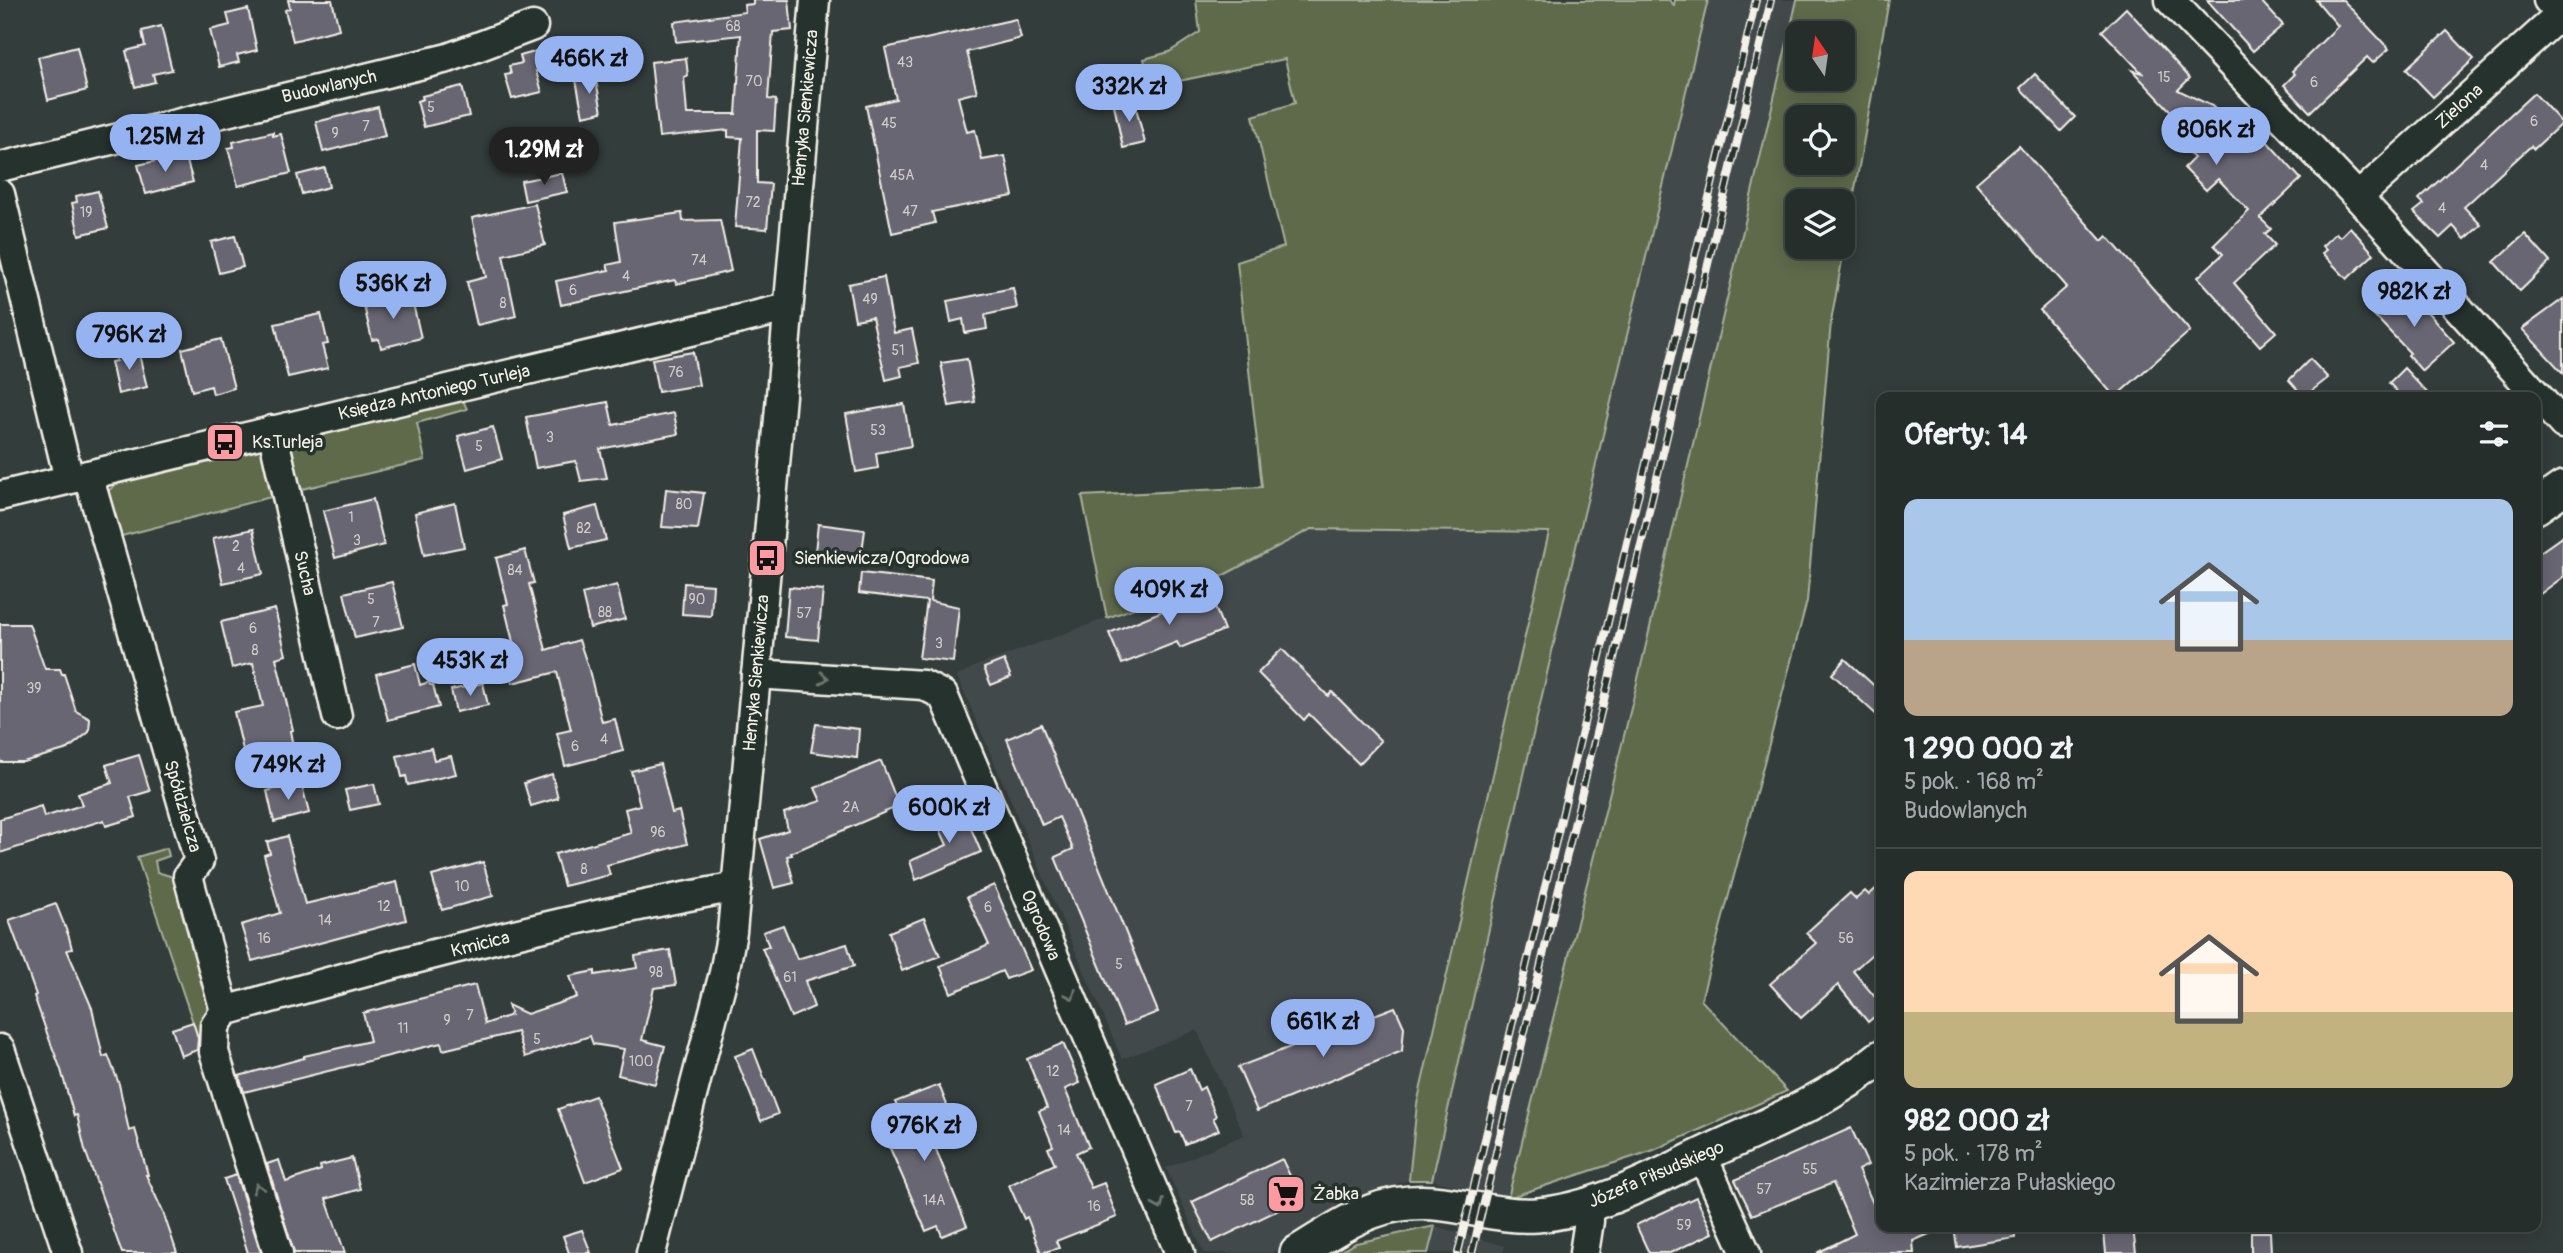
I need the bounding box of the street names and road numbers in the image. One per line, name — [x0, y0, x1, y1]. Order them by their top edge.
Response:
street label: Henryka Sienkiewicza — [787, 29, 824, 187]
street label: Budowlanych — [279, 64, 379, 109]
street label: Zielona — [2431, 79, 2488, 134]
street label: Księdza Antoniego Turleja — [336, 359, 532, 426]
street label: Sucha — [288, 548, 321, 598]
street label: Henryka Sienkiewicza — [738, 594, 775, 752]
street label: Spółdzielcza — [158, 757, 207, 855]
street label: Ogrodowa — [1015, 886, 1066, 964]
street label: Kmicica — [448, 926, 512, 963]
street label: Józefa Piłsudskiego — [1585, 1135, 1728, 1213]

